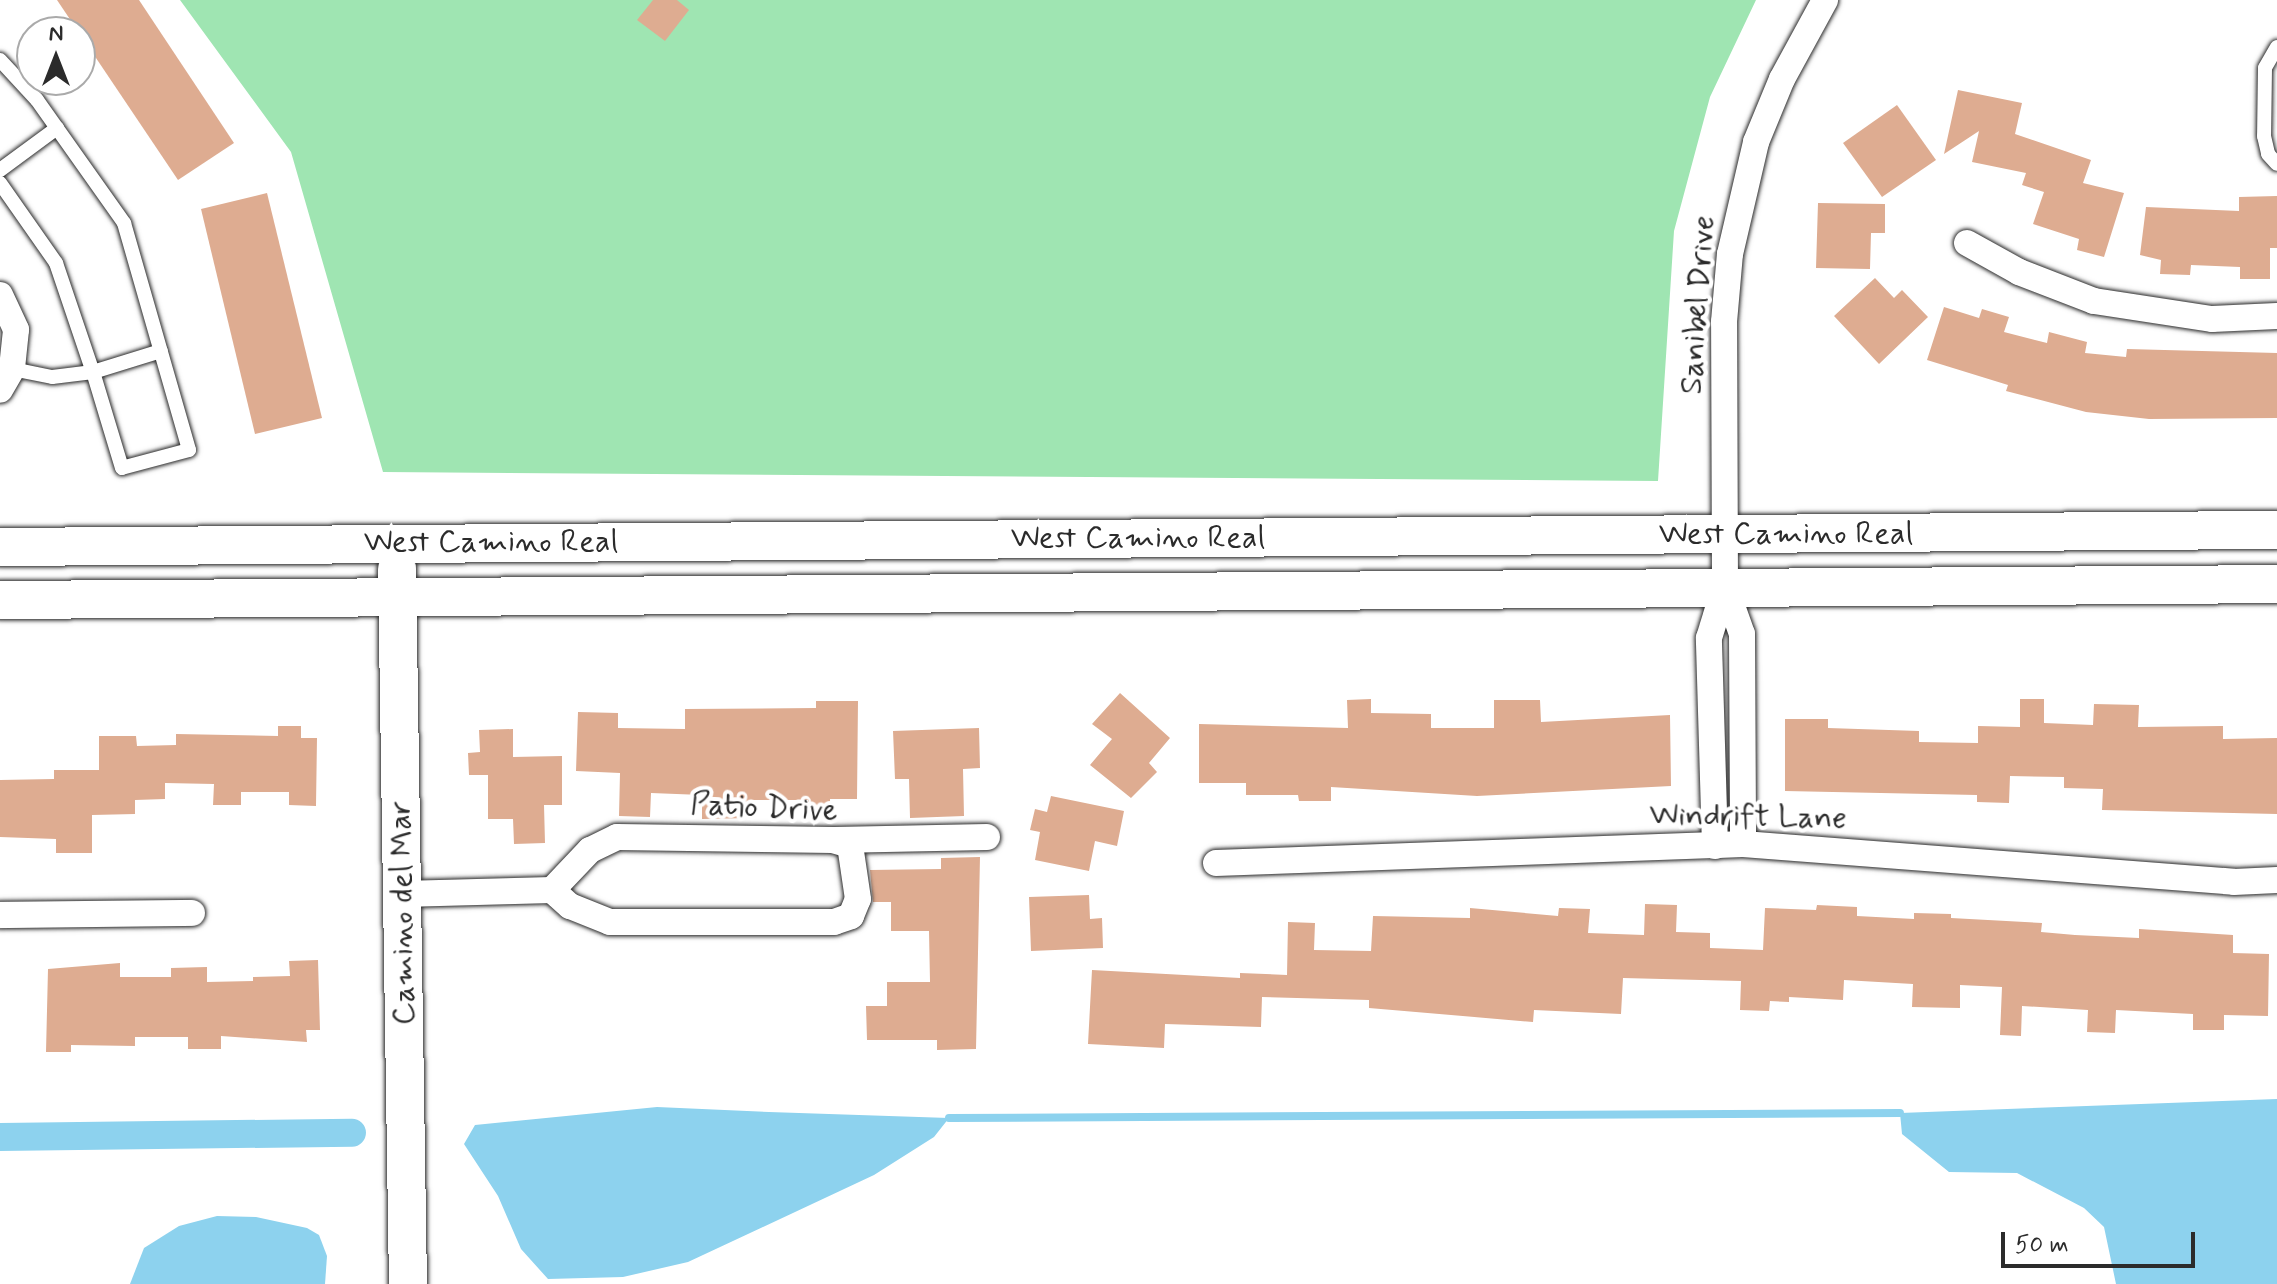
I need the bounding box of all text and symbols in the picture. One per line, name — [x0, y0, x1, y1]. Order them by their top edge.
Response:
north arrow — [16, 16, 96, 96]
text: N — [49, 20, 63, 48]
street label: Sanibel Drive — [1673, 215, 1723, 395]
street label: West Camino Real — [1659, 515, 1913, 553]
street label: West Camino Real — [1011, 519, 1265, 557]
street label: West Camino Real — [364, 523, 618, 561]
street label: Patio Drive — [690, 785, 838, 831]
street label: Windrift Lane — [1649, 796, 1847, 838]
street label: Camino del Mar — [382, 799, 424, 1027]
scale bar — [2005, 1216, 2199, 1266]
text: 50 m — [2015, 1230, 2069, 1261]

